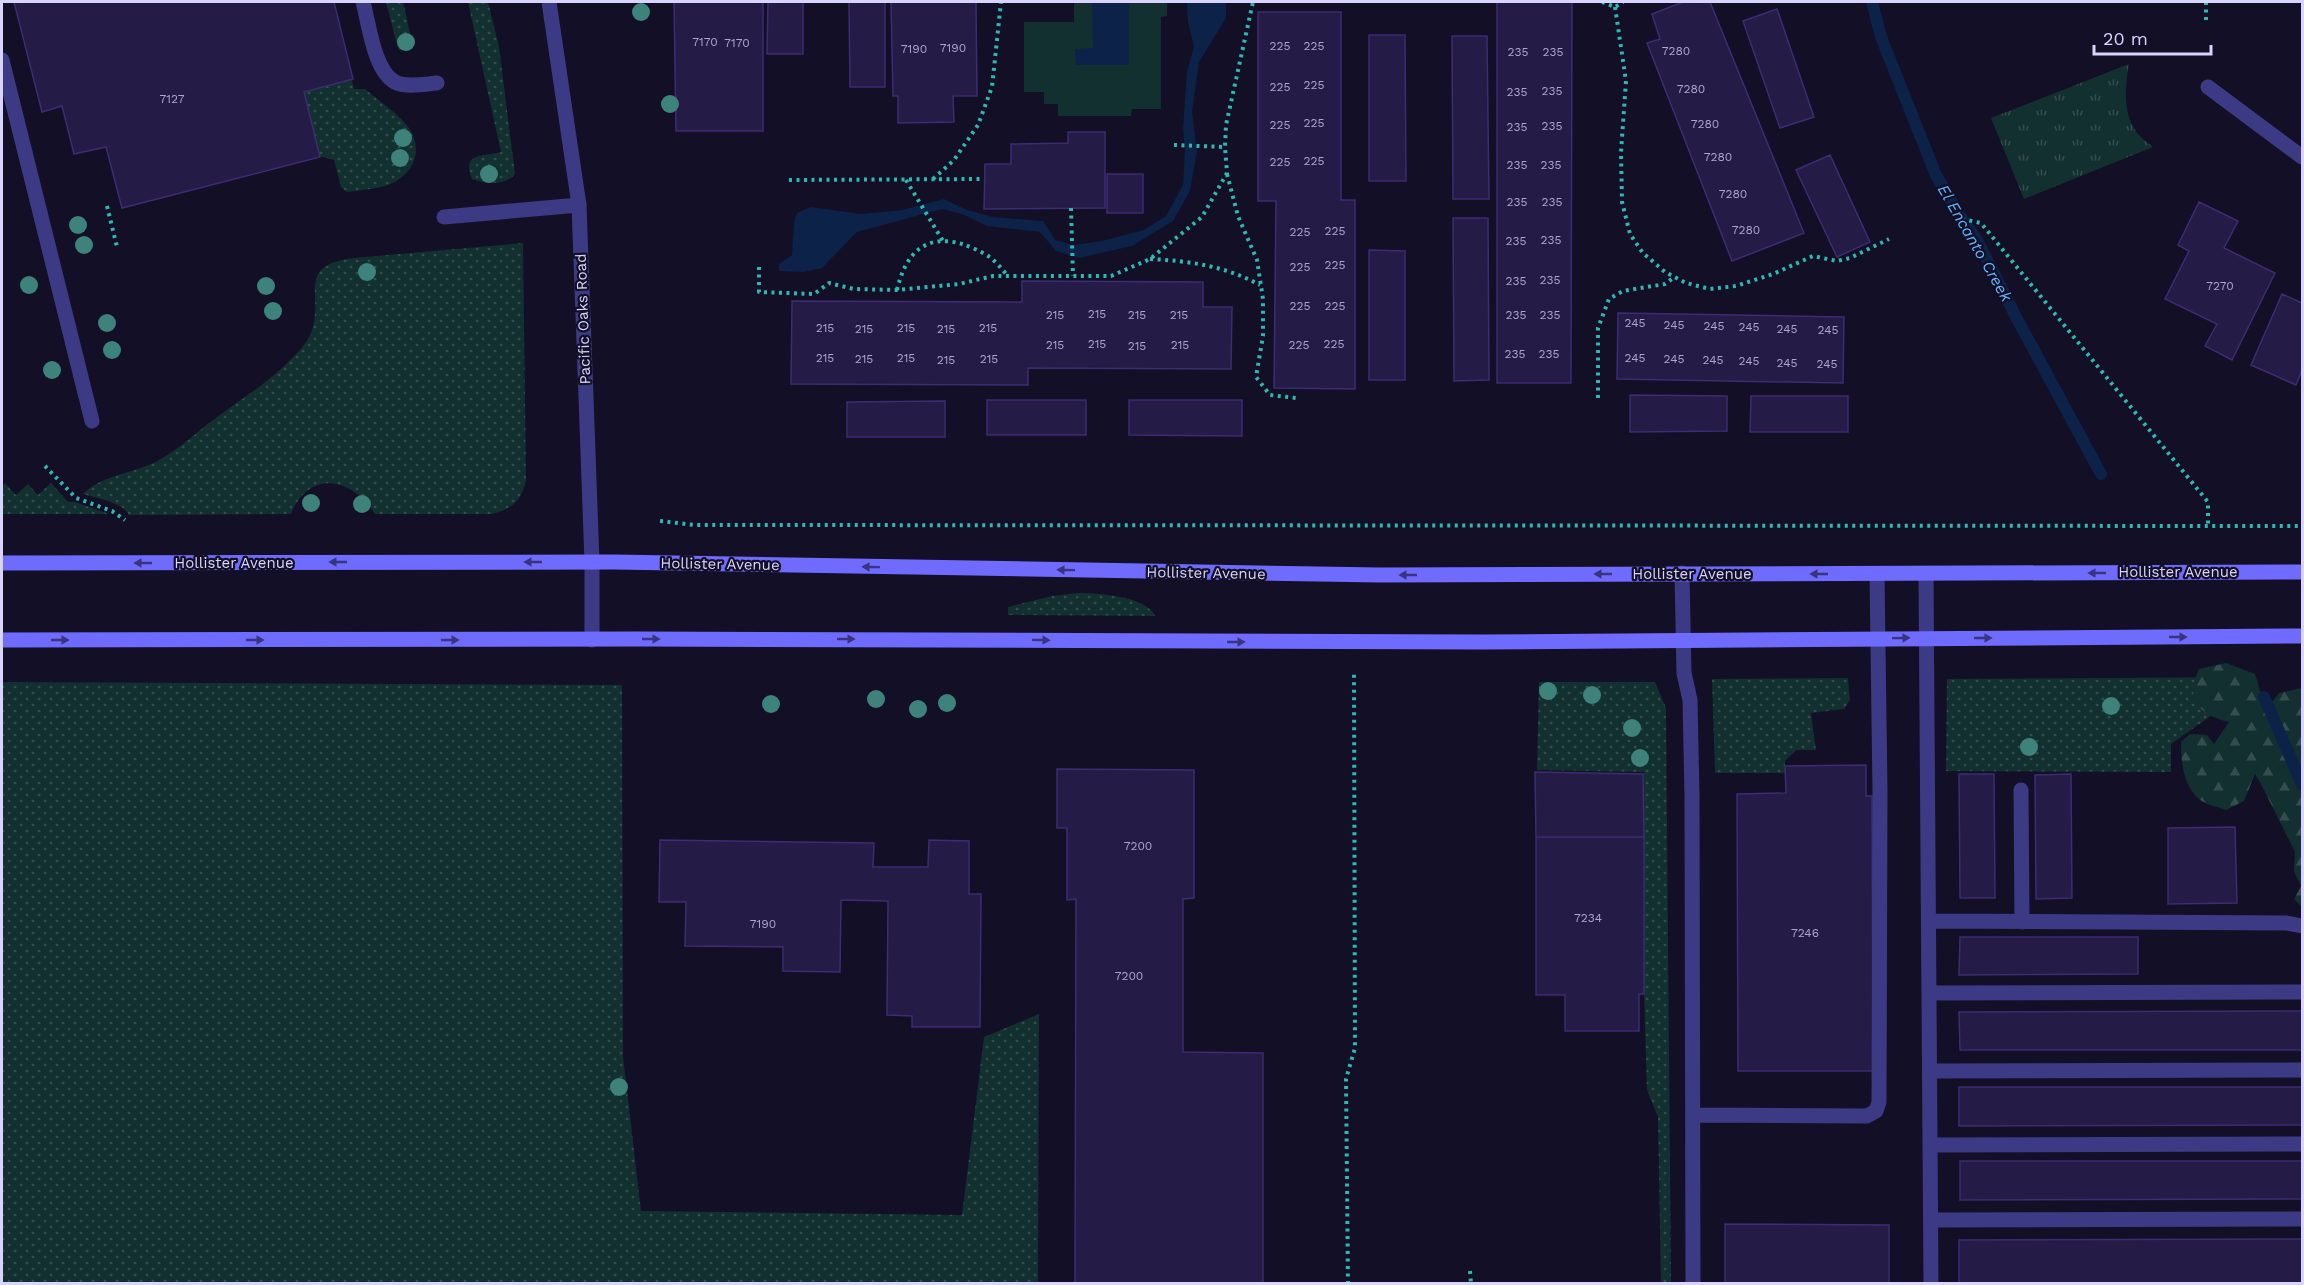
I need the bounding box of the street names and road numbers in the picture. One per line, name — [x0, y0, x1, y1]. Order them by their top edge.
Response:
street label: Pacific Oaks Road — [572, 253, 594, 385]
street label: Hollister Avenue — [174, 554, 294, 572]
street label: Hollister Avenue — [660, 554, 780, 574]
street label: Hollister Avenue — [1146, 563, 1266, 583]
street label: Hollister Avenue — [2118, 563, 2238, 581]
street label: Hollister Avenue — [1632, 565, 1752, 583]

